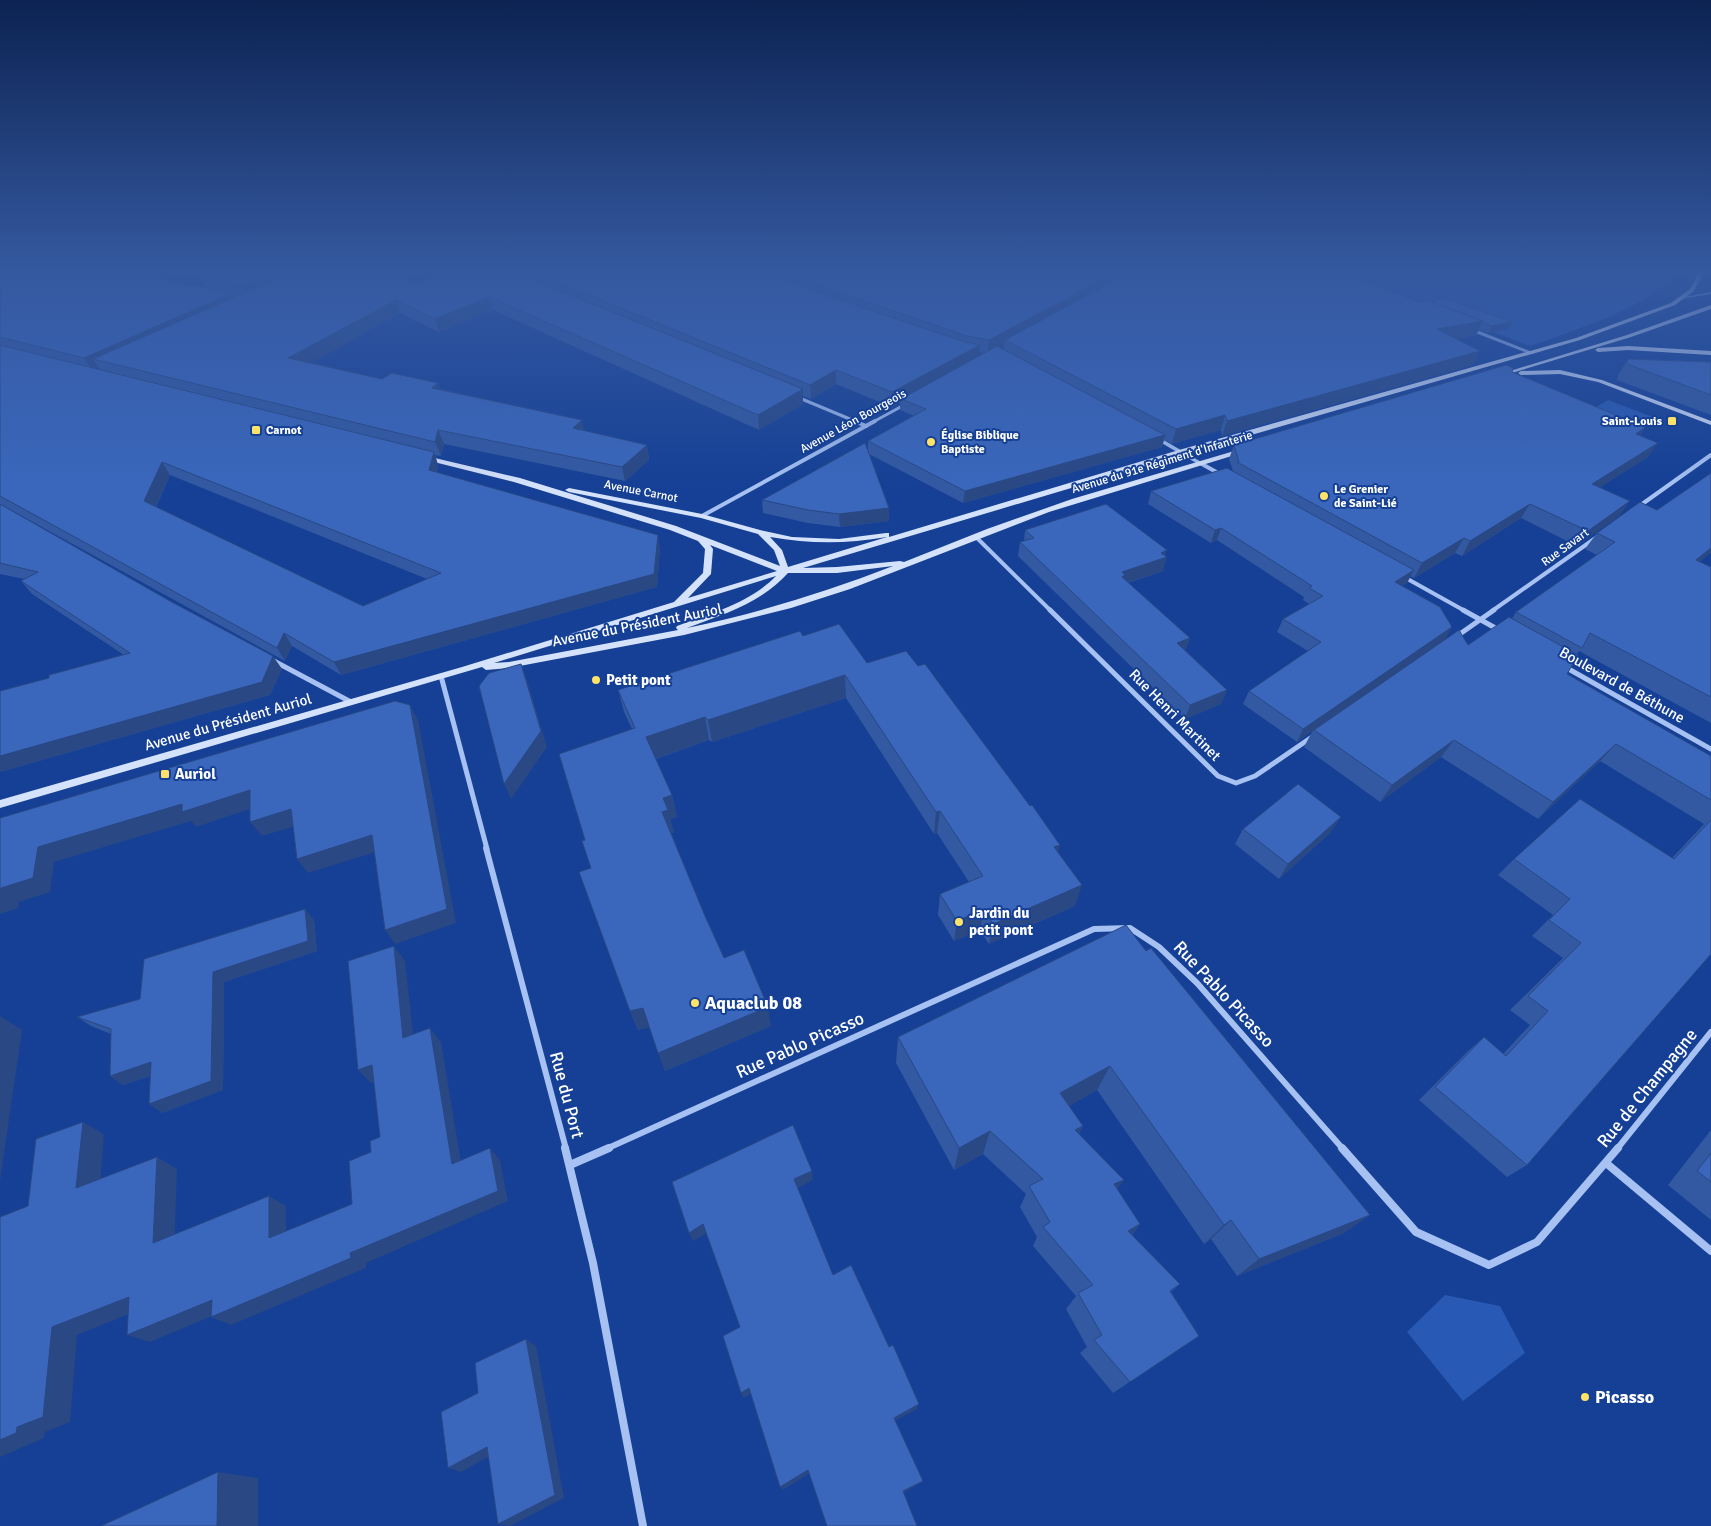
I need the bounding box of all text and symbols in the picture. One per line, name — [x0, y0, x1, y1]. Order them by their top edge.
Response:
street label: Avenue Léon Bourgeois — [798, 386, 909, 457]
place label: Saint-Louis — [1602, 414, 1663, 429]
marker: Saint-Louis — [1666, 415, 1678, 427]
place label: Carnot — [266, 423, 302, 438]
marker: Carnot — [250, 424, 262, 436]
place label: Église Biblique Baptiste — [941, 428, 1019, 457]
street label: Avenue du 91e Régiment d'Infanterie — [1070, 428, 1254, 497]
marker: Église Biblique Baptiste — [925, 436, 937, 448]
street label: Avenue Carnot — [603, 477, 679, 506]
place label: Le Grenier de Saint-Lié — [1334, 482, 1397, 511]
marker: Le Grenier de Saint-Lié — [1318, 490, 1330, 502]
street label: Rue Savart — [1539, 525, 1592, 570]
street label: Avenue du Président Auriol — [550, 600, 724, 650]
street label: Boulevard de Béthune — [1556, 643, 1688, 727]
street label: Rue Henri Martinet — [1125, 665, 1225, 765]
place label: Petit pont — [606, 671, 671, 689]
marker: Petit pont — [590, 674, 602, 686]
street label: Avenue du Président Auriol — [142, 690, 314, 754]
place label: Auriol — [175, 765, 216, 783]
marker: Auriol — [159, 768, 171, 780]
place label: Jardin du petit pont — [969, 904, 1034, 939]
marker: Jardin du petit pont — [953, 916, 965, 928]
street label: Rue Pablo Picasso — [1169, 936, 1279, 1052]
place label: Aquaclub 08 — [705, 992, 802, 1014]
marker: Aquaclub 08 — [689, 997, 701, 1009]
street label: Rue Pablo Picasso — [733, 1007, 867, 1083]
street label: Rue de Champagne — [1592, 1024, 1702, 1152]
street label: Rue du Port — [545, 1049, 589, 1141]
place label: Picasso — [1595, 1386, 1654, 1408]
marker: Picasso — [1579, 1391, 1591, 1403]

